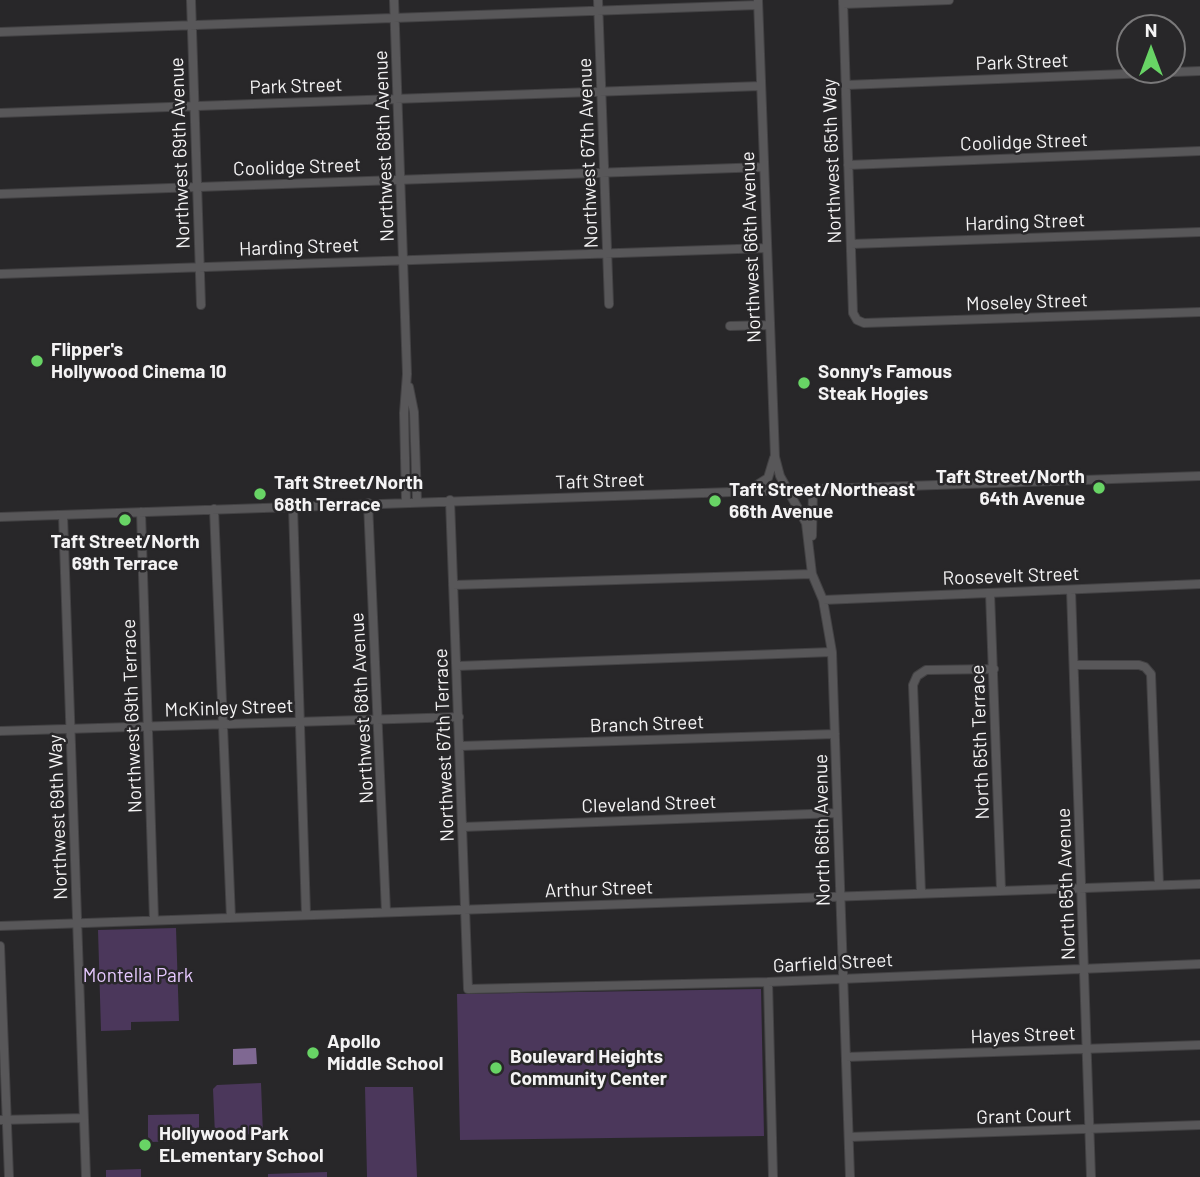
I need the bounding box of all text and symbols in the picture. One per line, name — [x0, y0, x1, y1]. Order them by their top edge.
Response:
north arrow — [1116, 14, 1186, 84]
text: N — [1145, 18, 1157, 41]
street label: Park Street — [975, 49, 1069, 75]
street label: Northwest 68th Avenue — [369, 50, 399, 242]
street label: Northwest 69th Avenue — [165, 57, 195, 249]
street label: Northwest 67th Avenue — [573, 57, 603, 249]
street label: Park Street — [249, 73, 343, 99]
street label: Northwest 65th Way — [818, 78, 846, 244]
street label: Coolidge Street — [960, 128, 1088, 156]
street label: Northwest 66th Avenue — [736, 151, 766, 343]
street label: Coolidge Street — [233, 153, 361, 181]
street label: Harding Street — [965, 209, 1085, 235]
street label: Harding Street — [239, 234, 359, 260]
street label: Moseley Street — [966, 288, 1088, 316]
place label: Flipper's Hollywood Cinema 10 — [51, 339, 227, 383]
marker: Flipper's Hollywood Cinema 10 — [29, 353, 45, 369]
place label: Sonny's Famous Steak Hogies — [818, 361, 952, 405]
marker: Sonny's Famous Steak Hogies — [796, 375, 812, 391]
place label: Taft Street/North 64th Avenue — [936, 466, 1085, 510]
street label: Taft Street — [555, 468, 645, 494]
place label: Taft Street/North 68th Terrace — [274, 472, 423, 516]
place label: Taft Street/Northeast 66th Avenue — [729, 479, 915, 523]
marker: Taft Street/North 64th Avenue — [1091, 480, 1107, 496]
marker: Taft Street/North 68th Terrace — [252, 486, 268, 502]
marker: Taft Street/Northeast 66th Avenue — [707, 493, 723, 509]
marker: Taft Street/North 69th Terrace — [117, 512, 133, 528]
place label: Taft Street/North 69th Terrace — [50, 531, 200, 575]
street label: Roosevelt Street — [942, 562, 1080, 590]
street label: Northwest 68th Avenue — [346, 612, 378, 804]
street label: Northwest 69th Terrace — [117, 619, 147, 813]
street label: Northwest 67th Terrace — [429, 648, 459, 842]
street label: North 65th Terrace — [966, 664, 994, 820]
street label: McKinley Street — [164, 694, 294, 722]
street label: Branch Street — [589, 711, 705, 737]
street label: Northwest 69th Way — [44, 734, 72, 900]
street label: North 66th Avenue — [809, 754, 835, 906]
street label: Cleveland Street — [581, 790, 717, 818]
street label: North 65th Avenue — [1052, 808, 1080, 960]
street label: Arthur Street — [544, 876, 654, 902]
street label: Garfield Street — [772, 948, 894, 978]
park label: Montella Park — [83, 965, 193, 987]
street label: Hayes Street — [970, 1022, 1076, 1048]
place label: Apollo Middle School — [327, 1031, 443, 1075]
marker: Apollo Middle School — [305, 1045, 321, 1061]
place label: Boulevard Heights Community Center — [510, 1046, 667, 1090]
marker: Boulevard Heights Community Center — [488, 1060, 504, 1076]
street label: Grant Court — [976, 1103, 1072, 1129]
place label: Hollywood Park ELementary School — [159, 1123, 324, 1167]
marker: Hollywood Park ELementary School — [137, 1137, 153, 1153]

